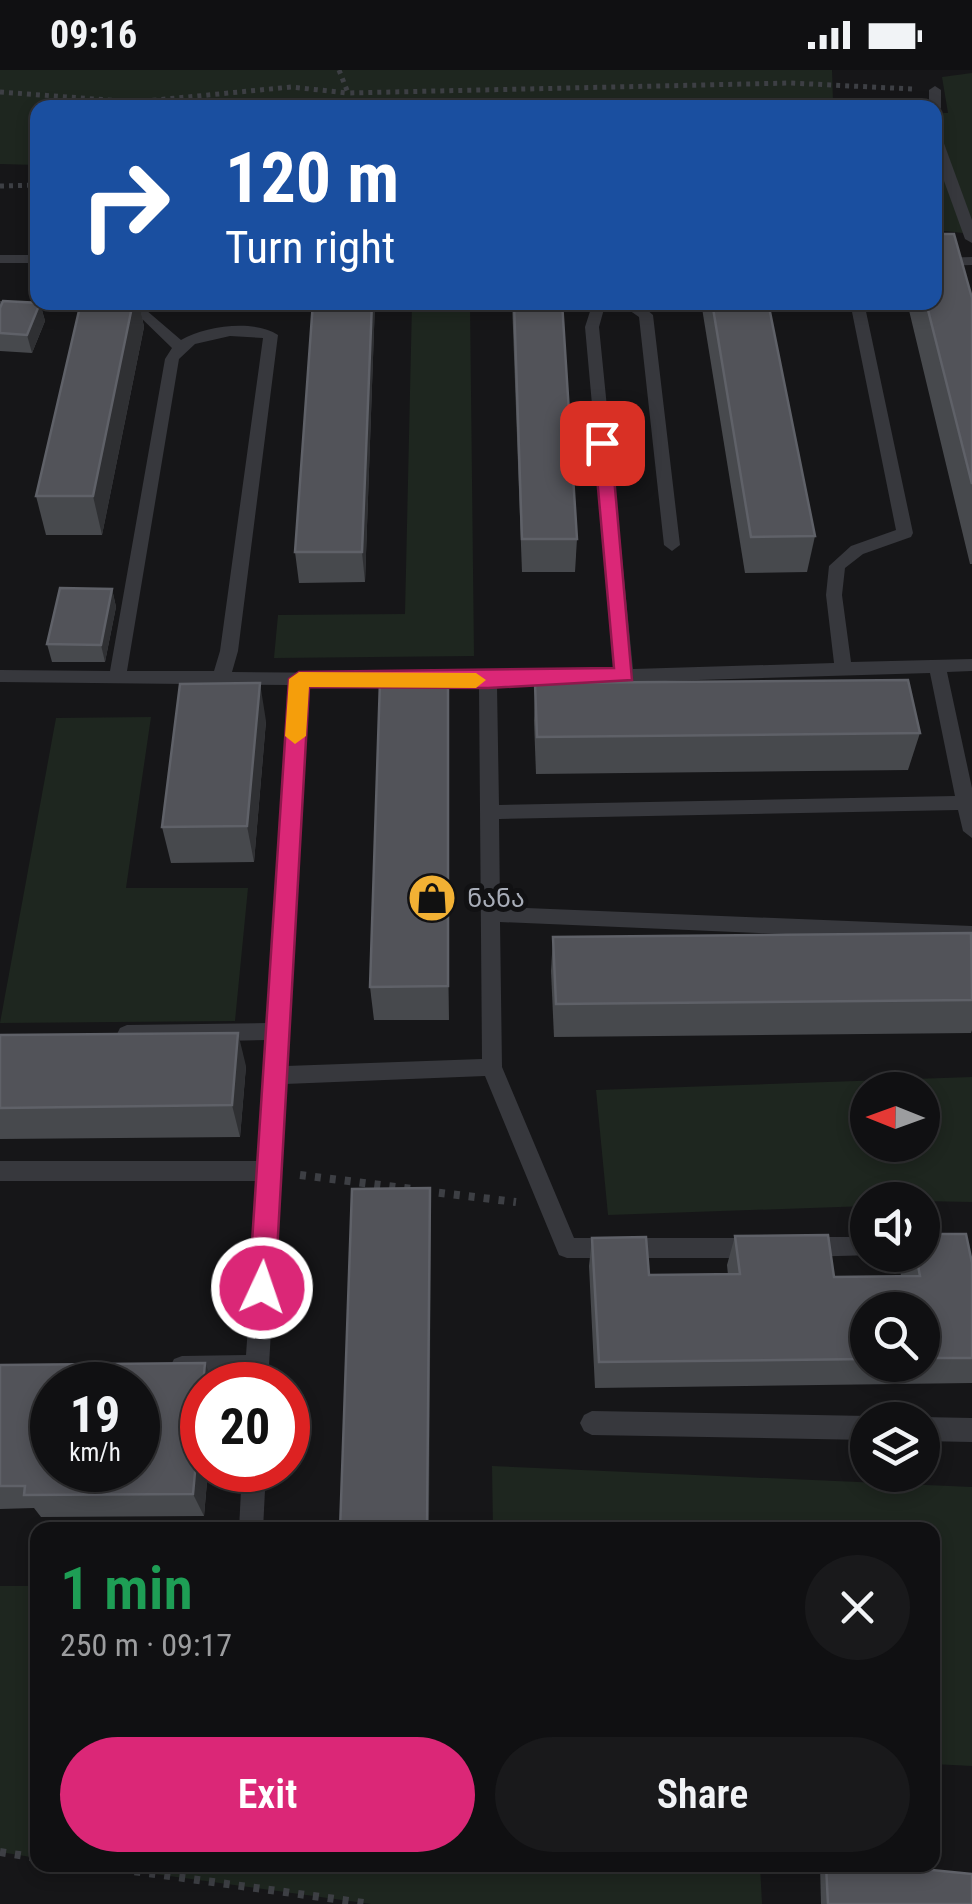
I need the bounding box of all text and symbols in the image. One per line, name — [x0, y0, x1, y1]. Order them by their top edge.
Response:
text: 09:16 — [50, 13, 137, 57]
text: 120 m — [225, 137, 399, 219]
icon: right — [60, 140, 190, 270]
text: Turn right — [225, 221, 395, 274]
pin — [560, 401, 645, 486]
icon: arrive — [575, 416, 630, 471]
shop icon: ნანა — [406, 872, 458, 924]
place label: ნანა — [467, 884, 525, 913]
north arrow — [850, 1072, 940, 1162]
map controls — [850, 1072, 940, 1492]
button: sound — [850, 1182, 940, 1272]
position arrow — [210, 1236, 314, 1340]
button: search — [850, 1292, 940, 1382]
speed limit sign: 20 — [180, 1362, 310, 1492]
text: 19 — [70, 1386, 120, 1444]
button: layers — [850, 1402, 940, 1492]
text: km/h — [69, 1438, 121, 1467]
text: 1 min — [60, 1553, 193, 1624]
button: close — [805, 1555, 910, 1660]
text: 250 m · 09:17 — [60, 1626, 232, 1664]
button: Exit — [60, 1737, 475, 1852]
button: Share — [495, 1737, 910, 1852]

